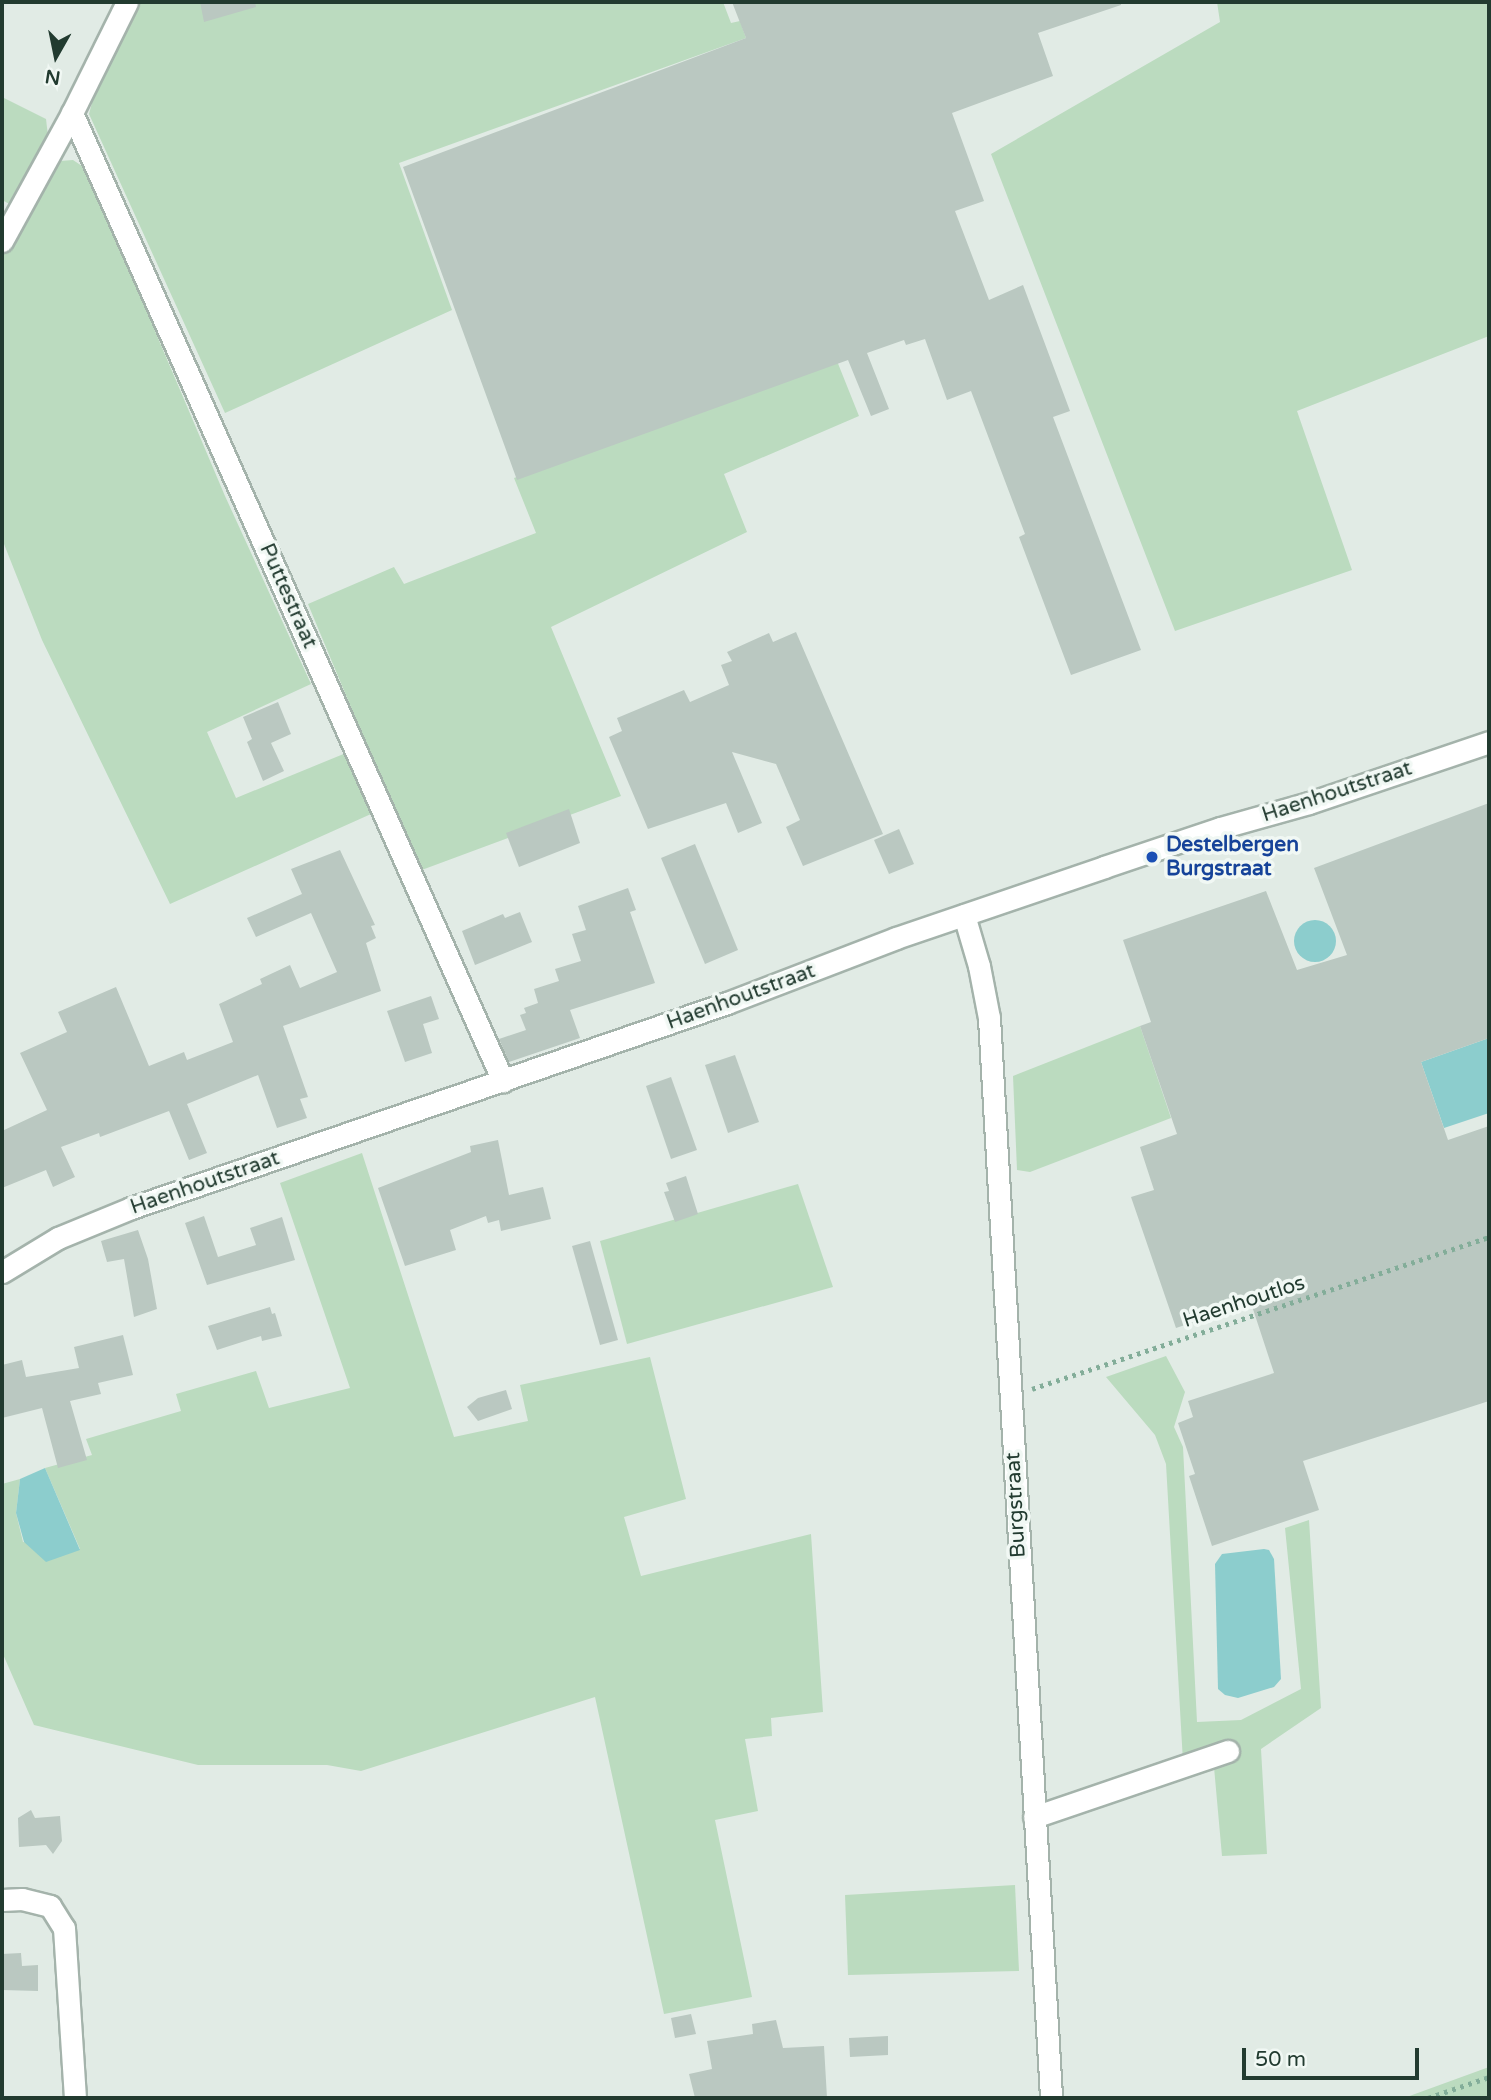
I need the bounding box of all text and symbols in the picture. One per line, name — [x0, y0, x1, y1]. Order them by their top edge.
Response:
north arrow — [21, 21, 91, 91]
text: N — [43, 65, 62, 89]
street label: Puttestraat — [254, 540, 322, 652]
street label: Haenhoutstraat — [1259, 756, 1415, 828]
place label: Destelbergen Burgstraat — [1166, 832, 1299, 882]
marker: Destelbergen Burgstraat — [1144, 849, 1160, 865]
street label: Haenhoutstraat — [663, 958, 819, 1036]
street label: Haenhoutstraat — [127, 1146, 283, 1220]
street label: Haenhoutlos — [1180, 1270, 1308, 1334]
street label: Burgstraat — [1001, 1452, 1031, 1558]
scale bar — [1246, 2034, 1423, 2078]
text: 50 m — [1255, 2047, 1306, 2072]

